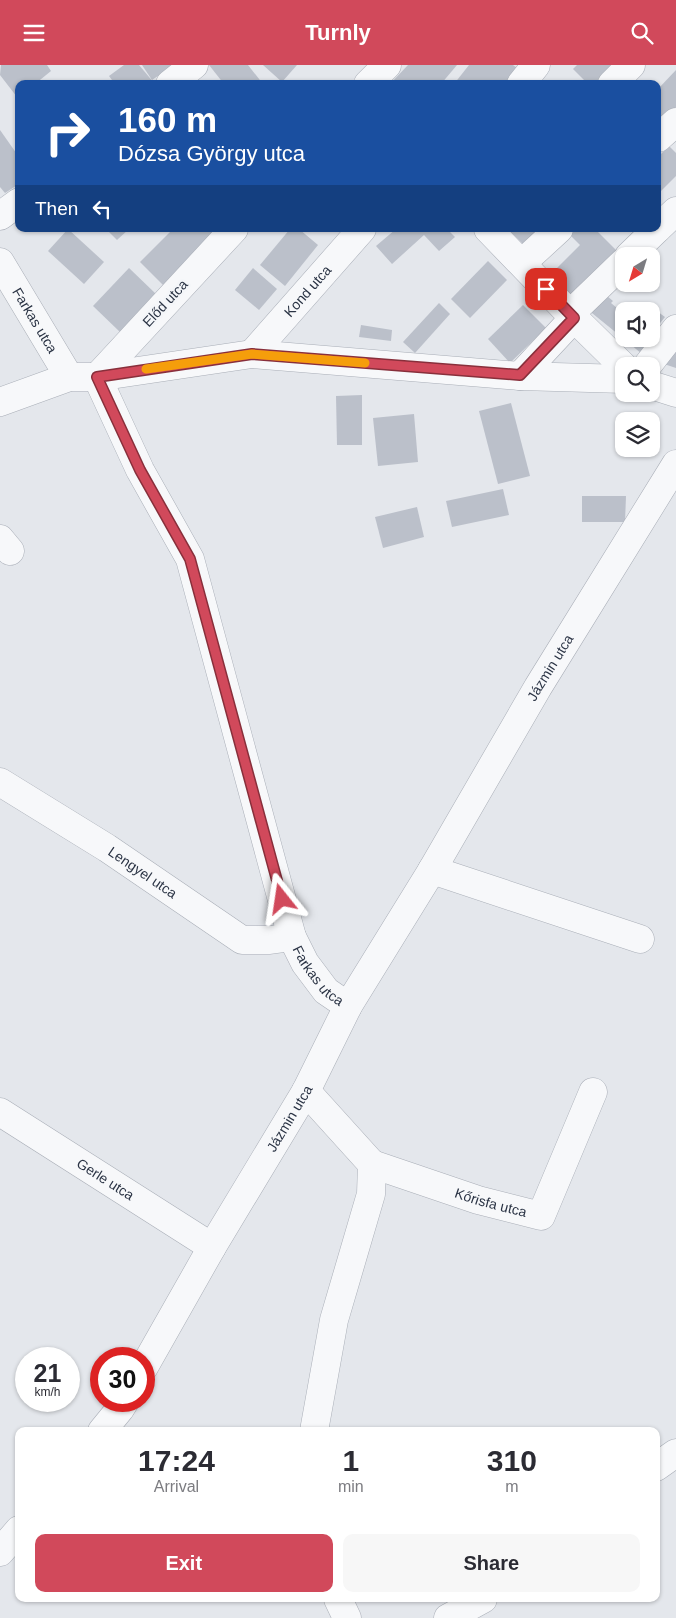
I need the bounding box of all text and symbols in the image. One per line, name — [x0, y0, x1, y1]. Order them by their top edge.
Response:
icon: menu — [20, 19, 48, 47]
icon: search — [628, 19, 656, 47]
text: Turnly — [305, 20, 371, 45]
icon: right — [35, 100, 100, 165]
text: 160 m — [118, 100, 217, 139]
text: Dózsa György utca — [118, 141, 305, 166]
icon: left — [88, 195, 116, 223]
text: Then — [35, 198, 78, 219]
north arrow — [615, 247, 660, 293]
map controls — [615, 247, 660, 457]
street label: Kond utca — [281, 262, 334, 320]
pin — [525, 268, 567, 310]
icon: arrive — [532, 275, 560, 303]
street label: Előd utca — [139, 276, 191, 330]
street label: Farkas utca — [9, 285, 61, 356]
button: sound — [615, 302, 660, 347]
button: search — [615, 357, 660, 402]
button: layers — [615, 412, 660, 457]
street label: Jázmin utca — [524, 631, 577, 704]
street label: Lengyel utca — [105, 843, 180, 901]
position arrow — [255, 872, 307, 924]
street label: Farkas utca — [290, 943, 347, 1009]
street label: Jázmin utca — [263, 1083, 316, 1155]
street label: Gerle utca — [74, 1155, 137, 1203]
street label: Kőrisfa utca — [453, 1185, 529, 1220]
speed limit sign: 30 — [90, 1347, 155, 1412]
text: 21 — [34, 1359, 61, 1387]
text: km/h — [34, 1385, 61, 1399]
text: 17:24 — [138, 1444, 215, 1477]
text: 1 — [342, 1444, 359, 1477]
text: 310 — [487, 1444, 537, 1477]
text: Arrival — [154, 1478, 199, 1495]
text: min — [338, 1478, 364, 1495]
text: m — [505, 1478, 518, 1495]
button: Exit — [35, 1534, 333, 1592]
button: Share — [343, 1534, 640, 1592]

